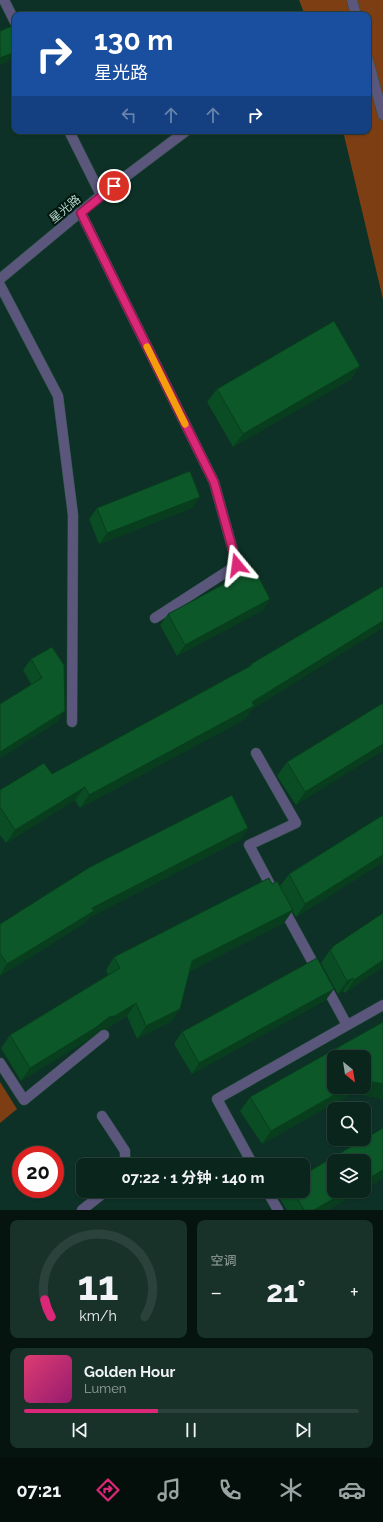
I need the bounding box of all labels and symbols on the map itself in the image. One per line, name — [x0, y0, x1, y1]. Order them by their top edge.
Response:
pin — [97, 169, 131, 203]
street label: 星光路 — [47, 192, 83, 226]
position arrow — [216, 544, 258, 586]
north arrow — [327, 1050, 371, 1094]
speed limit sign: 20 — [12, 1146, 64, 1198]

